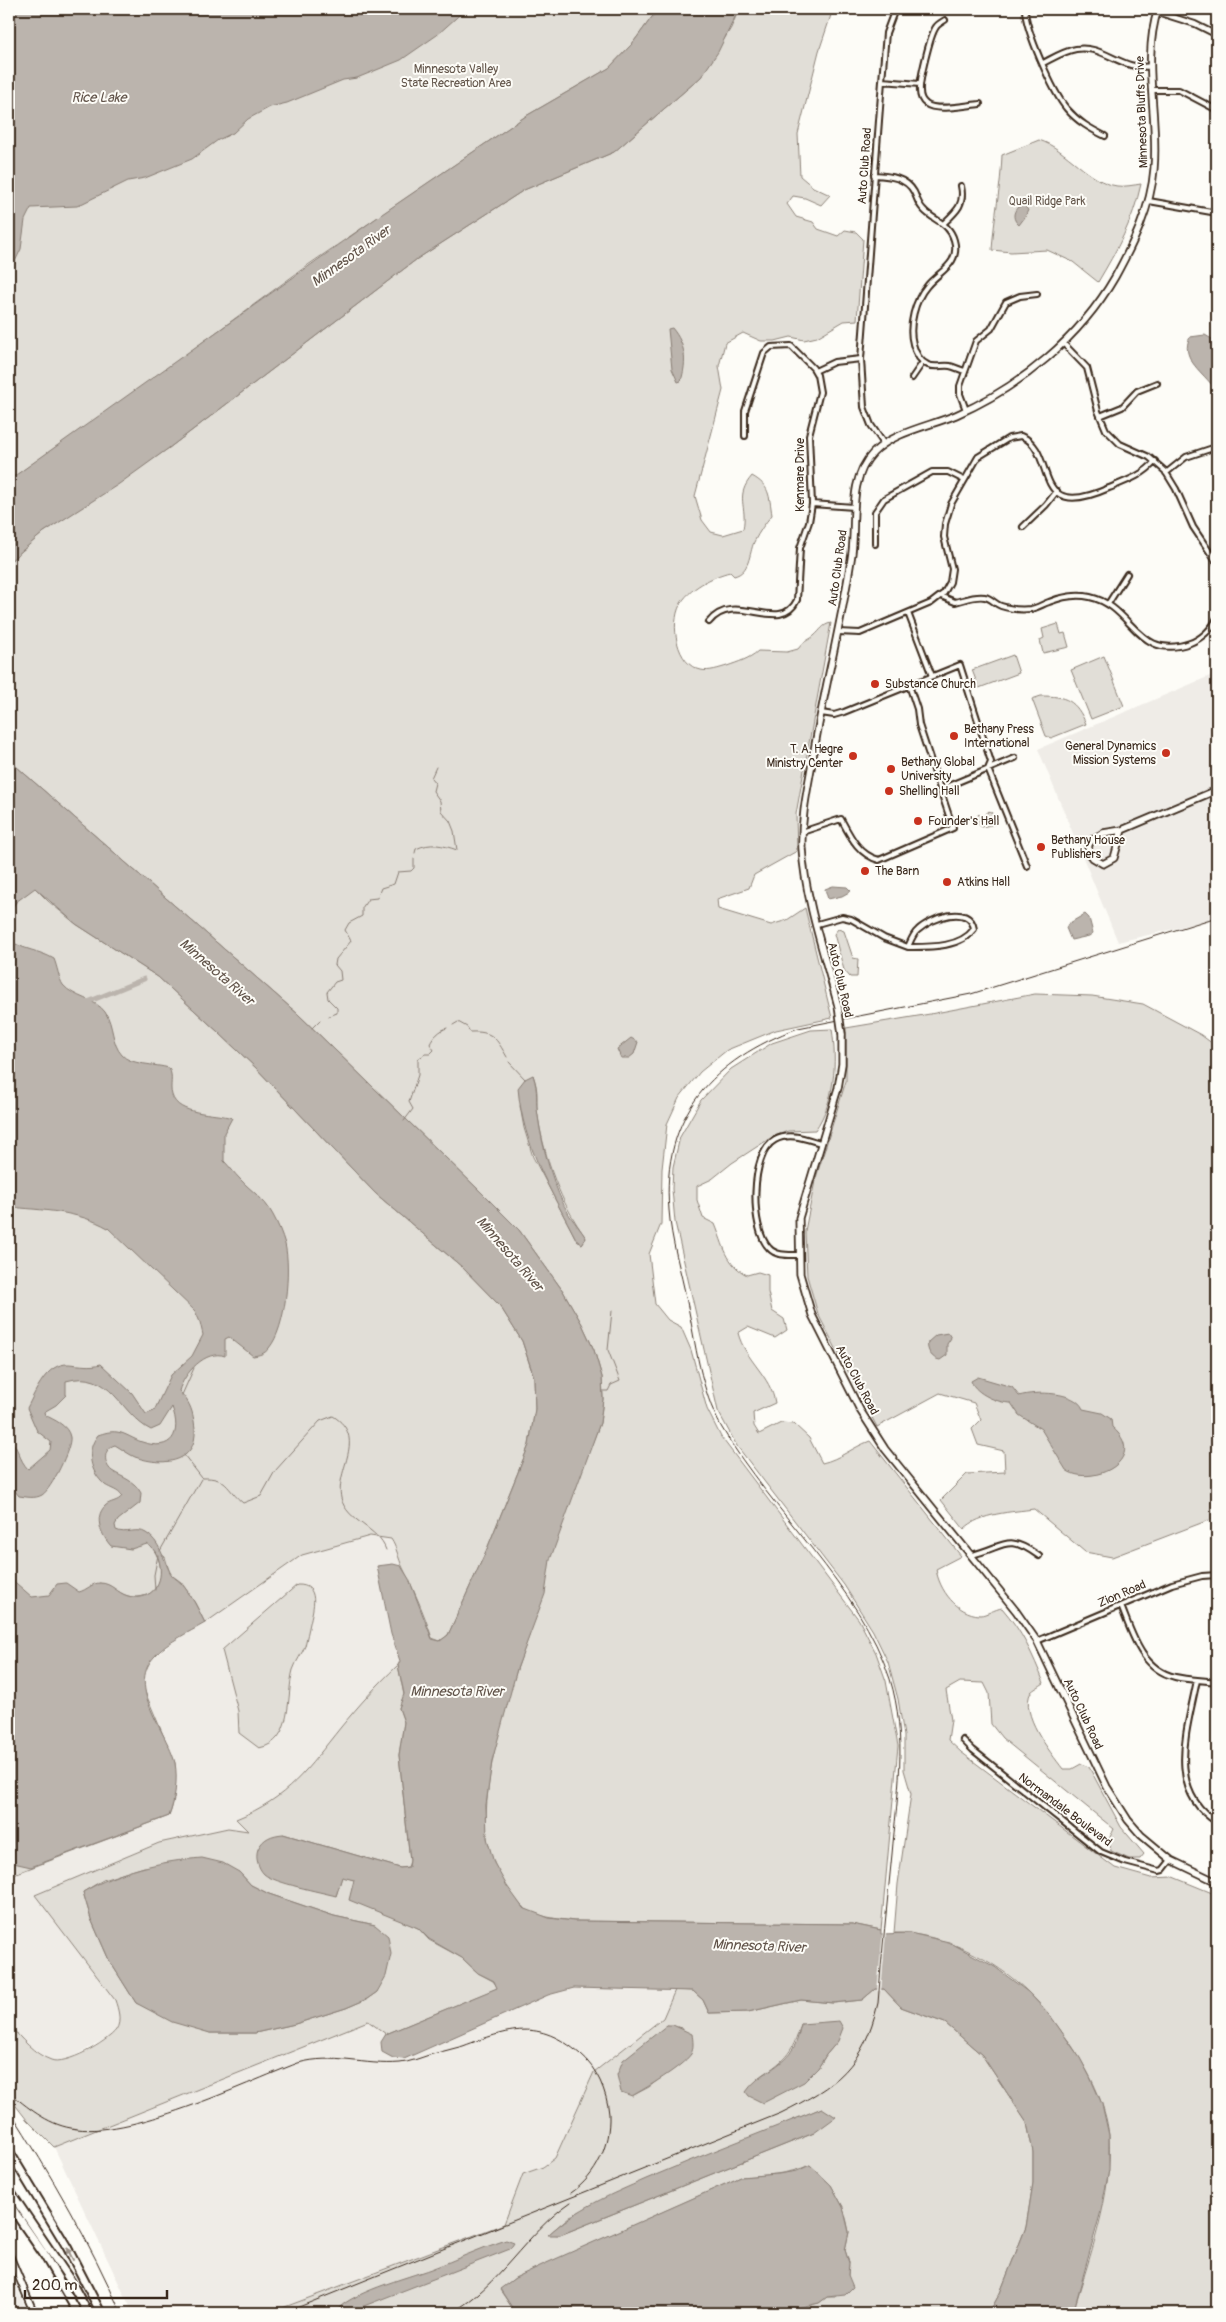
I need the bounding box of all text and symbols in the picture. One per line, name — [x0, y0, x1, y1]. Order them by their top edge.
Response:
street label: Minnesota Bluffs Drive — [1133, 56, 1151, 168]
park label: Minnesota Valley State Recreation Area — [401, 62, 512, 91]
water label: Rice Lake — [72, 89, 128, 106]
street label: Auto Club Road — [855, 127, 875, 205]
park label: Quail Ridge Park — [1009, 194, 1086, 209]
water label: Minnesota River — [308, 221, 395, 290]
street label: Kenmare Drive — [793, 438, 808, 512]
street label: Auto Club Road — [825, 529, 851, 607]
place label: Substance Church — [885, 677, 976, 692]
marker: Substance Church — [869, 678, 881, 690]
place label: Bethany Press International — [964, 722, 1034, 751]
marker: Bethany Press International — [948, 730, 960, 742]
place label: General Dynamics Mission Systems — [1065, 739, 1157, 768]
place label: T. A. Hegre Ministry Center — [766, 742, 844, 771]
marker: General Dynamics Mission Systems — [1160, 747, 1172, 759]
marker: T. A. Hegre Ministry Center — [847, 750, 859, 762]
place label: Bethany Global University — [901, 755, 975, 784]
marker: Bethany Global University — [885, 763, 897, 775]
place label: Shelling Hall — [899, 784, 960, 799]
marker: Shelling Hall — [883, 785, 895, 797]
place label: Founder's Hall — [928, 814, 999, 829]
marker: Founder's Hall — [912, 815, 924, 827]
place label: Bethany House Publishers — [1051, 833, 1125, 862]
marker: Bethany House Publishers — [1035, 841, 1047, 853]
place label: The Barn — [875, 864, 919, 879]
marker: The Barn — [859, 865, 871, 877]
place label: Atkins Hall — [957, 875, 1010, 890]
marker: Atkins Hall — [941, 876, 953, 888]
water label: Minnesota River — [176, 935, 259, 1010]
street label: Auto Club Road — [824, 941, 856, 1019]
water label: Minnesota River — [473, 1213, 548, 1296]
street label: Auto Club Road — [832, 1343, 882, 1418]
street label: Zion Road — [1096, 1577, 1148, 1611]
street label: Auto Club Road — [1060, 1676, 1106, 1752]
water label: Minnesota River — [410, 1683, 506, 1700]
street label: Normandale Boulevard — [1015, 1770, 1115, 1850]
water label: Minnesota River — [712, 1936, 808, 1956]
one-way arrow — [66, 2247, 74, 2262]
scale bar — [25, 2267, 168, 2299]
text: 200 m — [32, 2276, 77, 2295]

